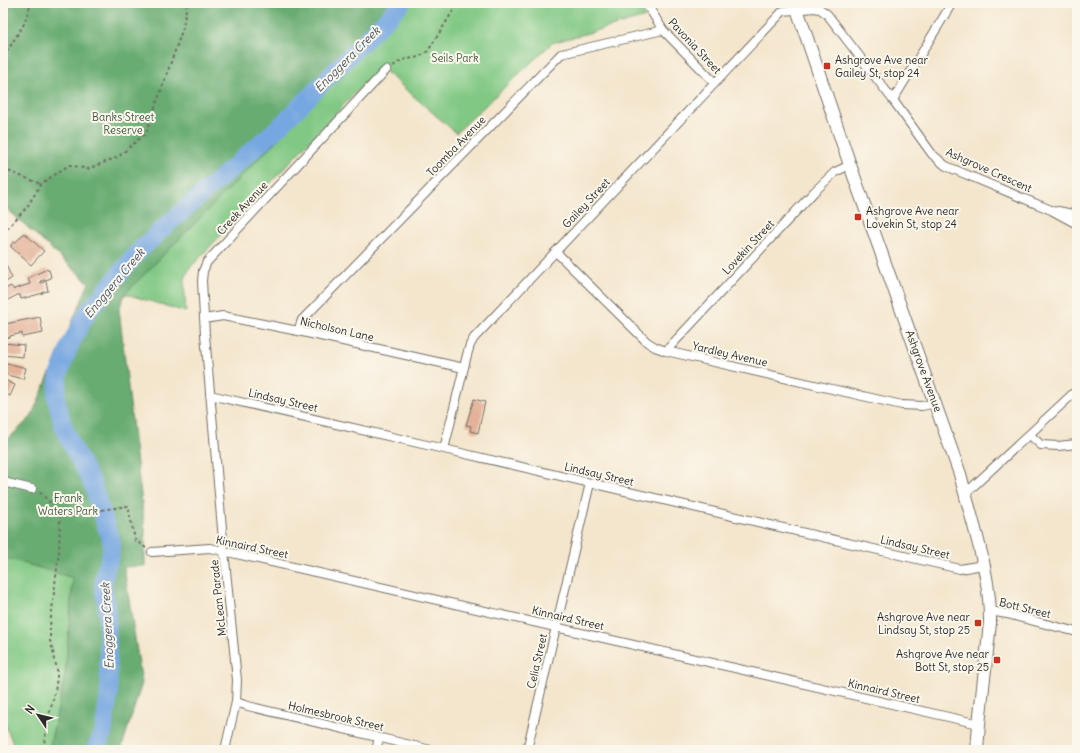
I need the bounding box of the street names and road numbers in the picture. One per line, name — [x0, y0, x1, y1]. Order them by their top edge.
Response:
street label: Pavonia Street — [666, 15, 725, 77]
street label: Toomba Avenue — [424, 113, 488, 179]
street label: Ashgrove Crescent — [944, 145, 1034, 195]
street label: Gailey Street — [559, 175, 613, 231]
street label: Creek Avenue — [214, 178, 270, 238]
street label: Lovekin Street — [719, 217, 777, 277]
street label: Nicholson Lane — [299, 314, 375, 344]
street label: Ashgrove Avenue — [903, 328, 945, 414]
street label: Yardley Avenue — [691, 339, 769, 369]
street label: Lindsay Street — [247, 385, 319, 415]
street label: Lindsay Street — [563, 459, 635, 489]
street label: Lindsay Street — [879, 532, 951, 562]
street label: Kinnaird Street — [215, 533, 290, 562]
street label: McLean Parade — [207, 559, 229, 637]
street label: Bott Street — [998, 595, 1053, 621]
street label: Kinnaird Street — [531, 603, 606, 633]
street label: Celia Street — [524, 632, 550, 690]
street label: Kinnaird Street — [847, 676, 922, 706]
street label: Holmesbrook Street — [287, 698, 385, 734]

